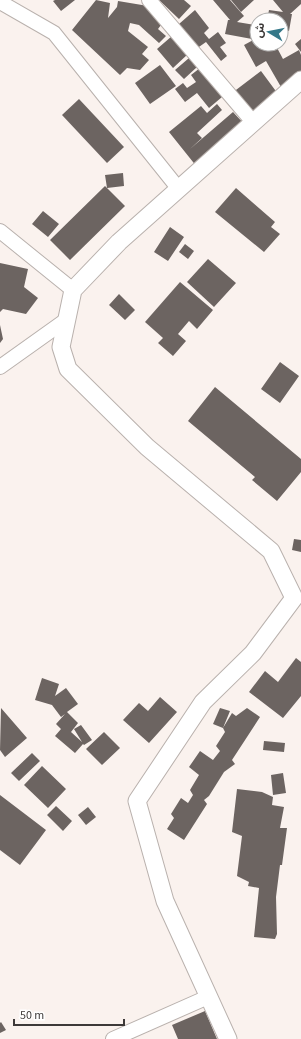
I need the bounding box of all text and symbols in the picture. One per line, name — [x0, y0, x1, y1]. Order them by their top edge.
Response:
north arrow — [249, 12, 289, 52]
text: ش — [251, 22, 268, 39]
scale bar — [14, 1001, 124, 1027]
text: 50 m — [20, 1007, 44, 1024]

